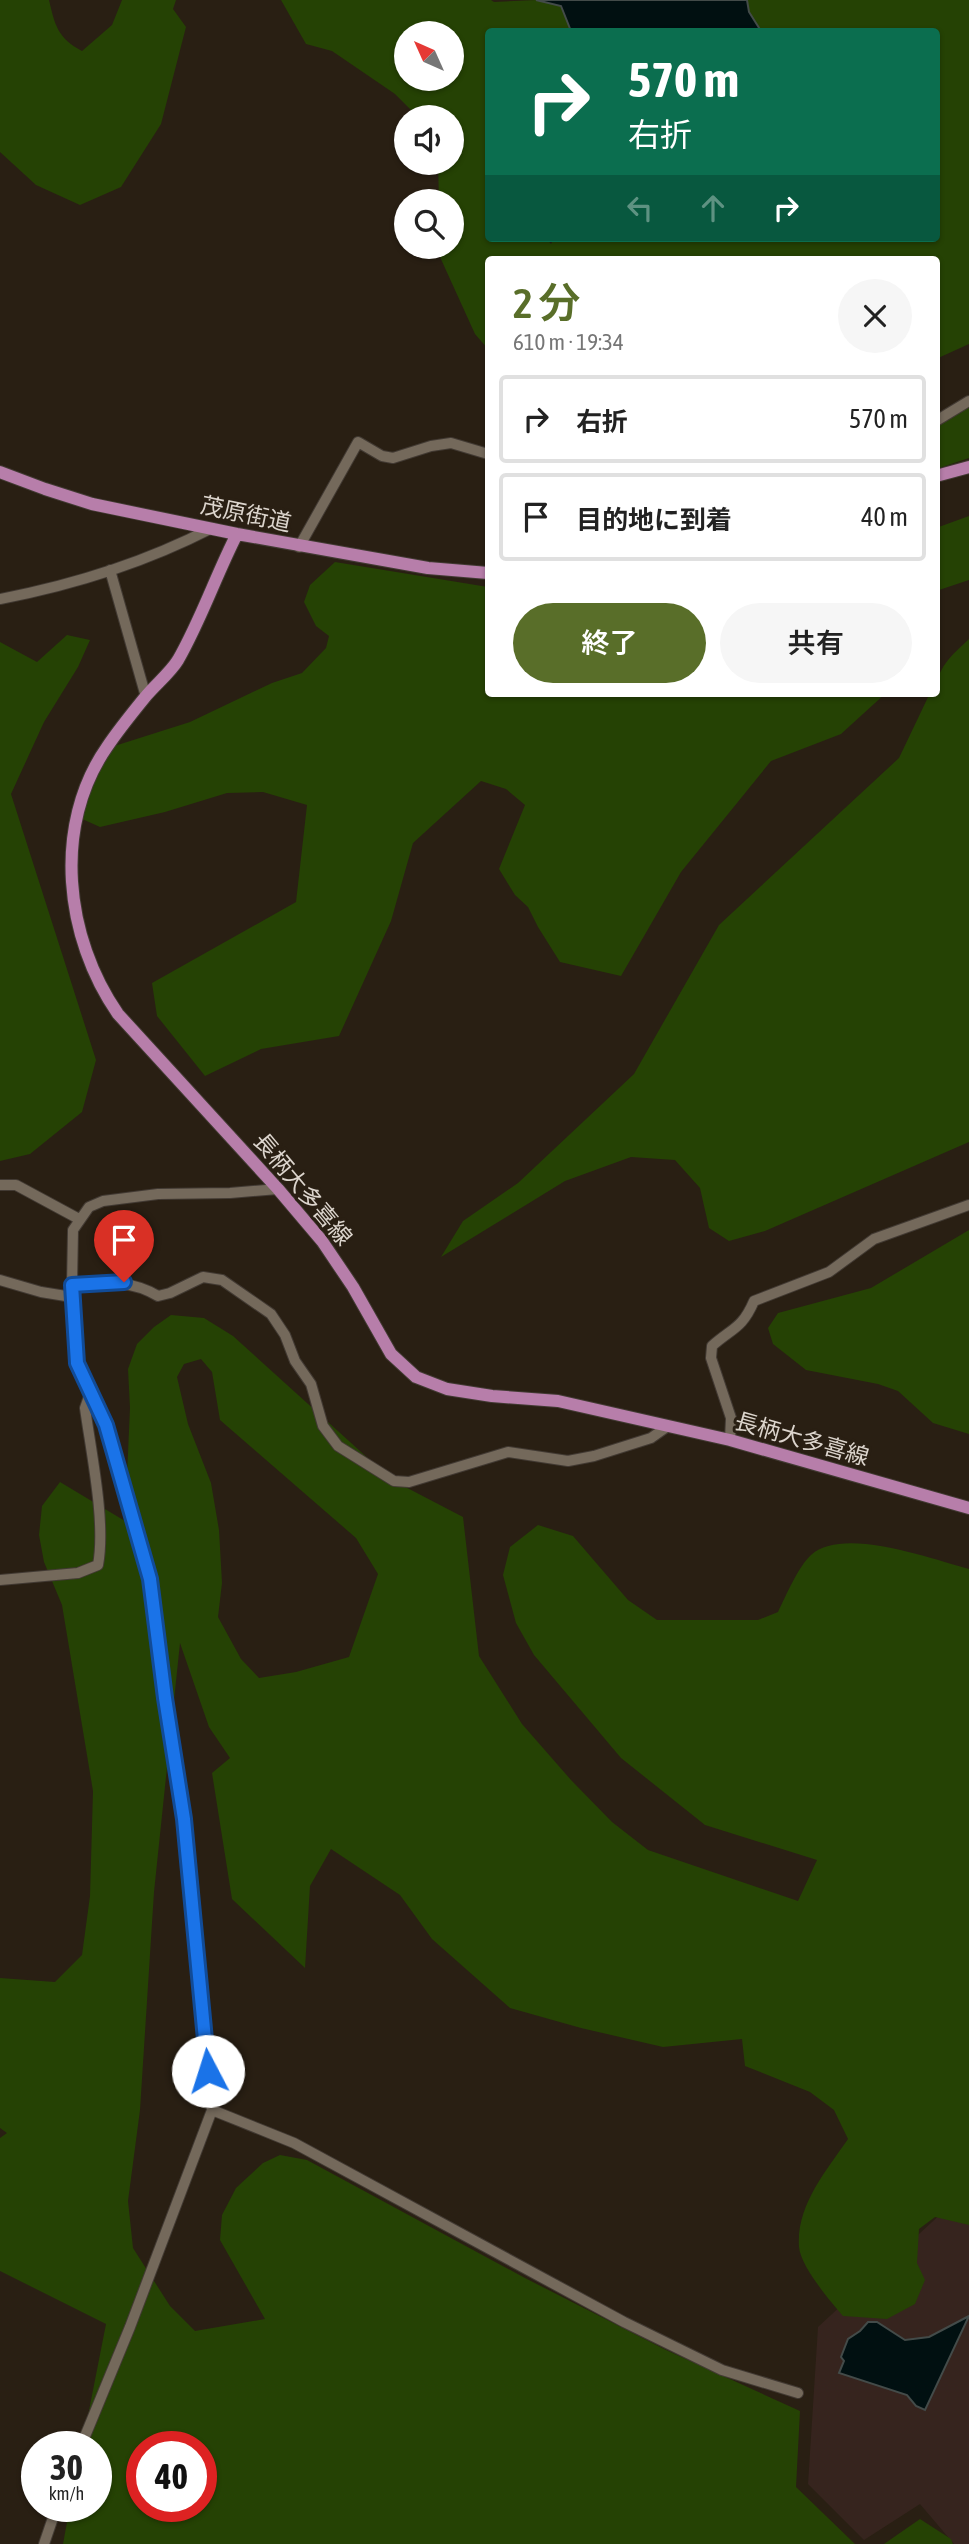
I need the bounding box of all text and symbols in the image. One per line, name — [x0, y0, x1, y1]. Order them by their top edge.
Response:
north arrow — [394, 21, 464, 91]
map controls — [394, 21, 464, 259]
text: 570 m — [628, 51, 739, 107]
icon: right — [513, 56, 604, 147]
button: sound — [394, 105, 464, 175]
text: 右折 — [628, 116, 692, 153]
button: search — [394, 189, 464, 259]
icon: left — [621, 189, 659, 227]
icon: ahead — [694, 189, 732, 227]
icon: right — [767, 189, 805, 227]
text: 2 分 — [513, 279, 581, 327]
button: close — [838, 279, 912, 353]
text: 610 m · 19:34 — [513, 329, 624, 355]
icon: right — [517, 400, 555, 438]
text: 570 m — [849, 404, 908, 434]
text: 右折 — [576, 407, 628, 437]
street label: 茂原街道 — [198, 492, 294, 536]
icon: arrive — [517, 498, 555, 536]
text: 40 m — [861, 502, 908, 532]
text: 目的地に到着 — [576, 505, 732, 535]
button: 終了 — [513, 603, 706, 683]
button: 共有 — [720, 603, 912, 683]
street label: 長柄大多喜線 — [249, 1128, 357, 1250]
pin — [94, 1210, 154, 1282]
icon: arrive — [105, 1221, 143, 1259]
street label: 長柄大多喜線 — [732, 1407, 872, 1471]
position arrow — [171, 2034, 245, 2108]
speed limit sign: 40 — [126, 2431, 217, 2522]
text: 30 — [50, 2447, 83, 2487]
text: km/h — [49, 2483, 84, 2504]

